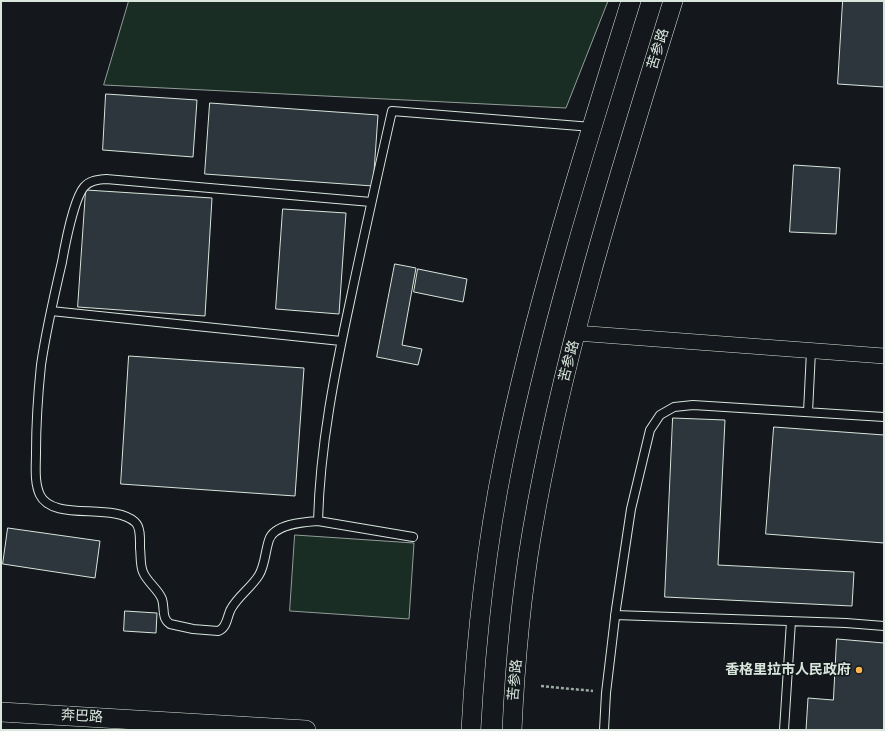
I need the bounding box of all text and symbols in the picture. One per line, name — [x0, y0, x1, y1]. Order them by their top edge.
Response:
street label: 苦参路 — [644, 26, 672, 72]
street label: 苦参路 — [555, 339, 583, 383]
street label: 苦参路 — [505, 658, 525, 702]
place label: 香格里拉市人民政府 — [725, 662, 851, 678]
marker: 香格里拉市人民政府 — [854, 665, 864, 675]
street label: 奔巴路 — [61, 707, 103, 725]

